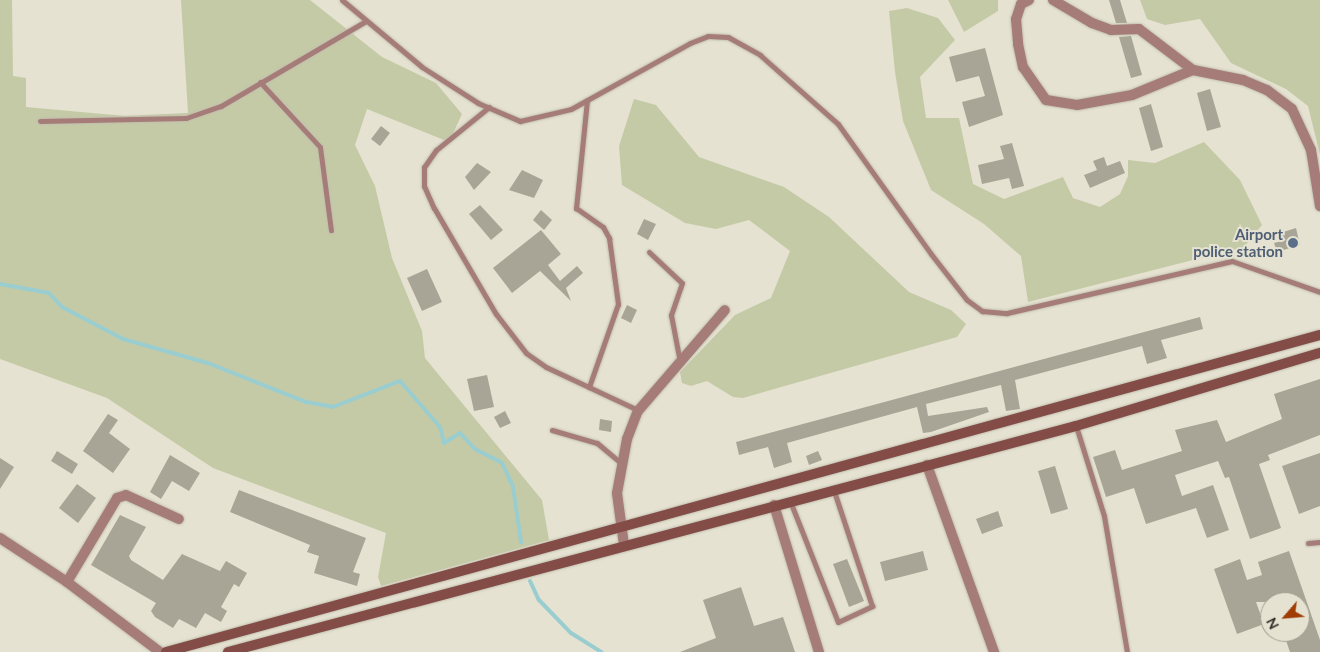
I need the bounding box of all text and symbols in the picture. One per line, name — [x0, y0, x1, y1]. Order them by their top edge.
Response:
place label: Airport police station — [1193, 225, 1283, 260]
marker: Airport police station — [1287, 237, 1299, 249]
north arrow — [1260, 592, 1310, 642]
text: N — [1262, 615, 1282, 632]

